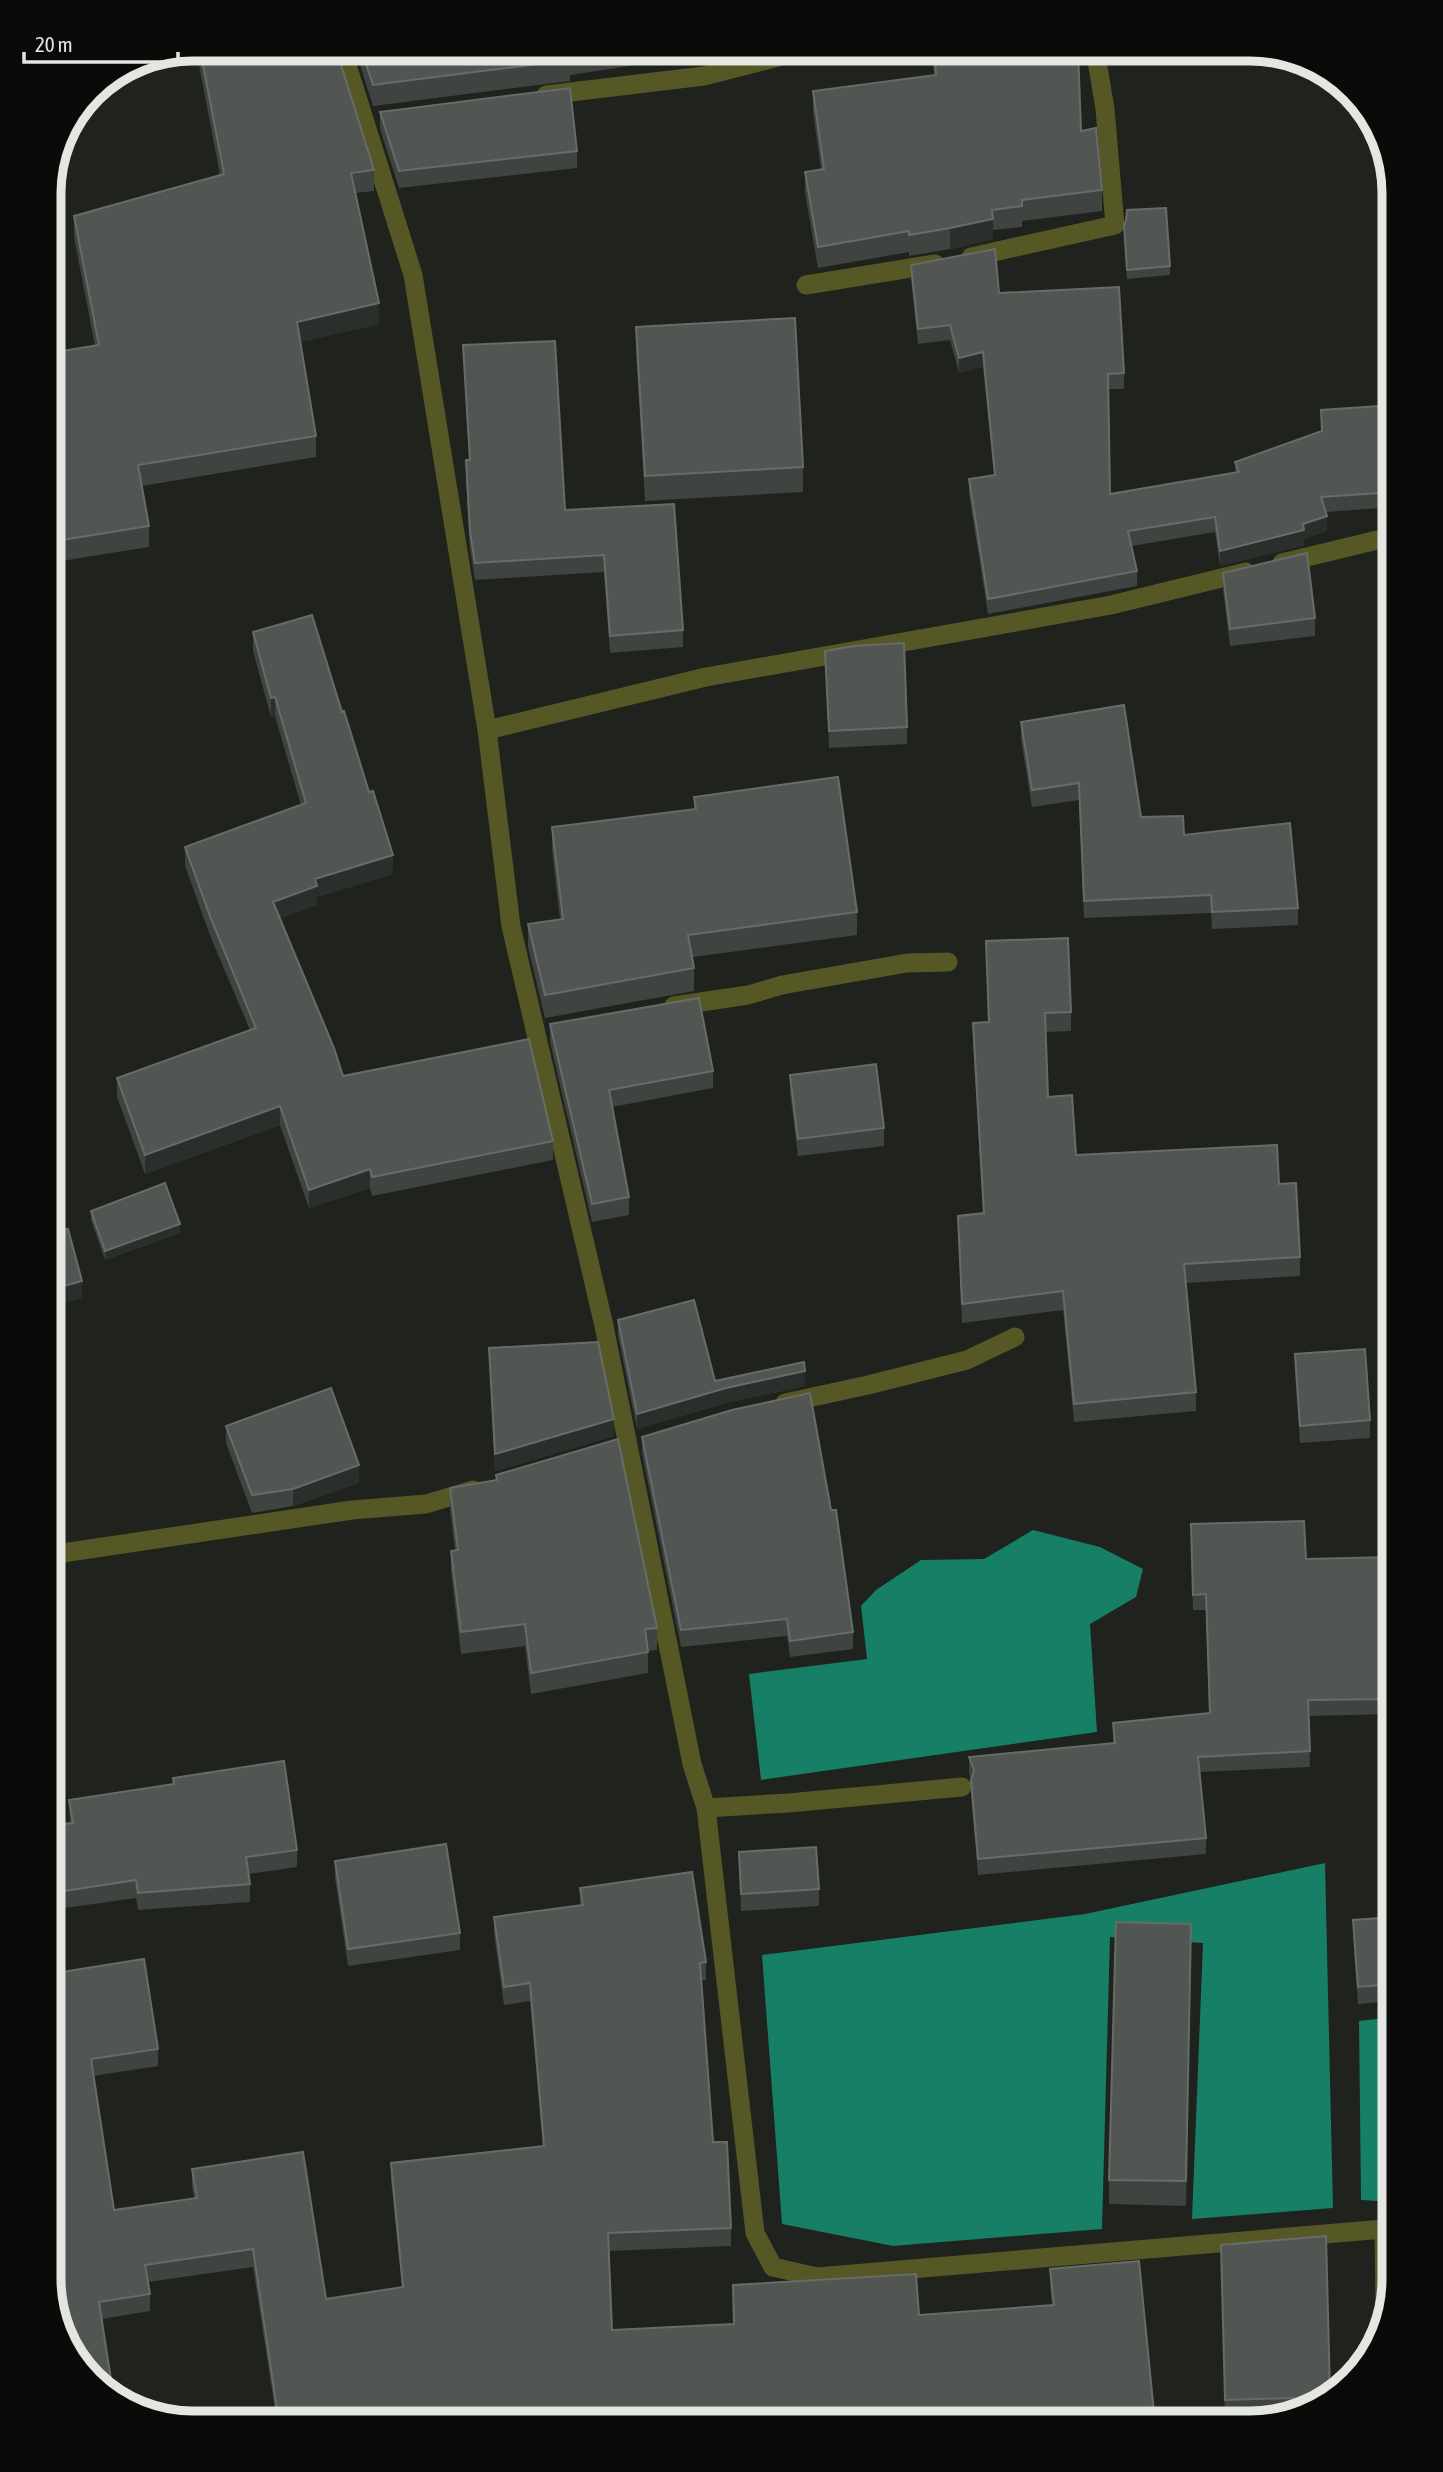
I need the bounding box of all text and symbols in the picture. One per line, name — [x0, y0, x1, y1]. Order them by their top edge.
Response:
scale bar — [24, 21, 178, 65]
text: 20 m — [35, 32, 73, 56]

